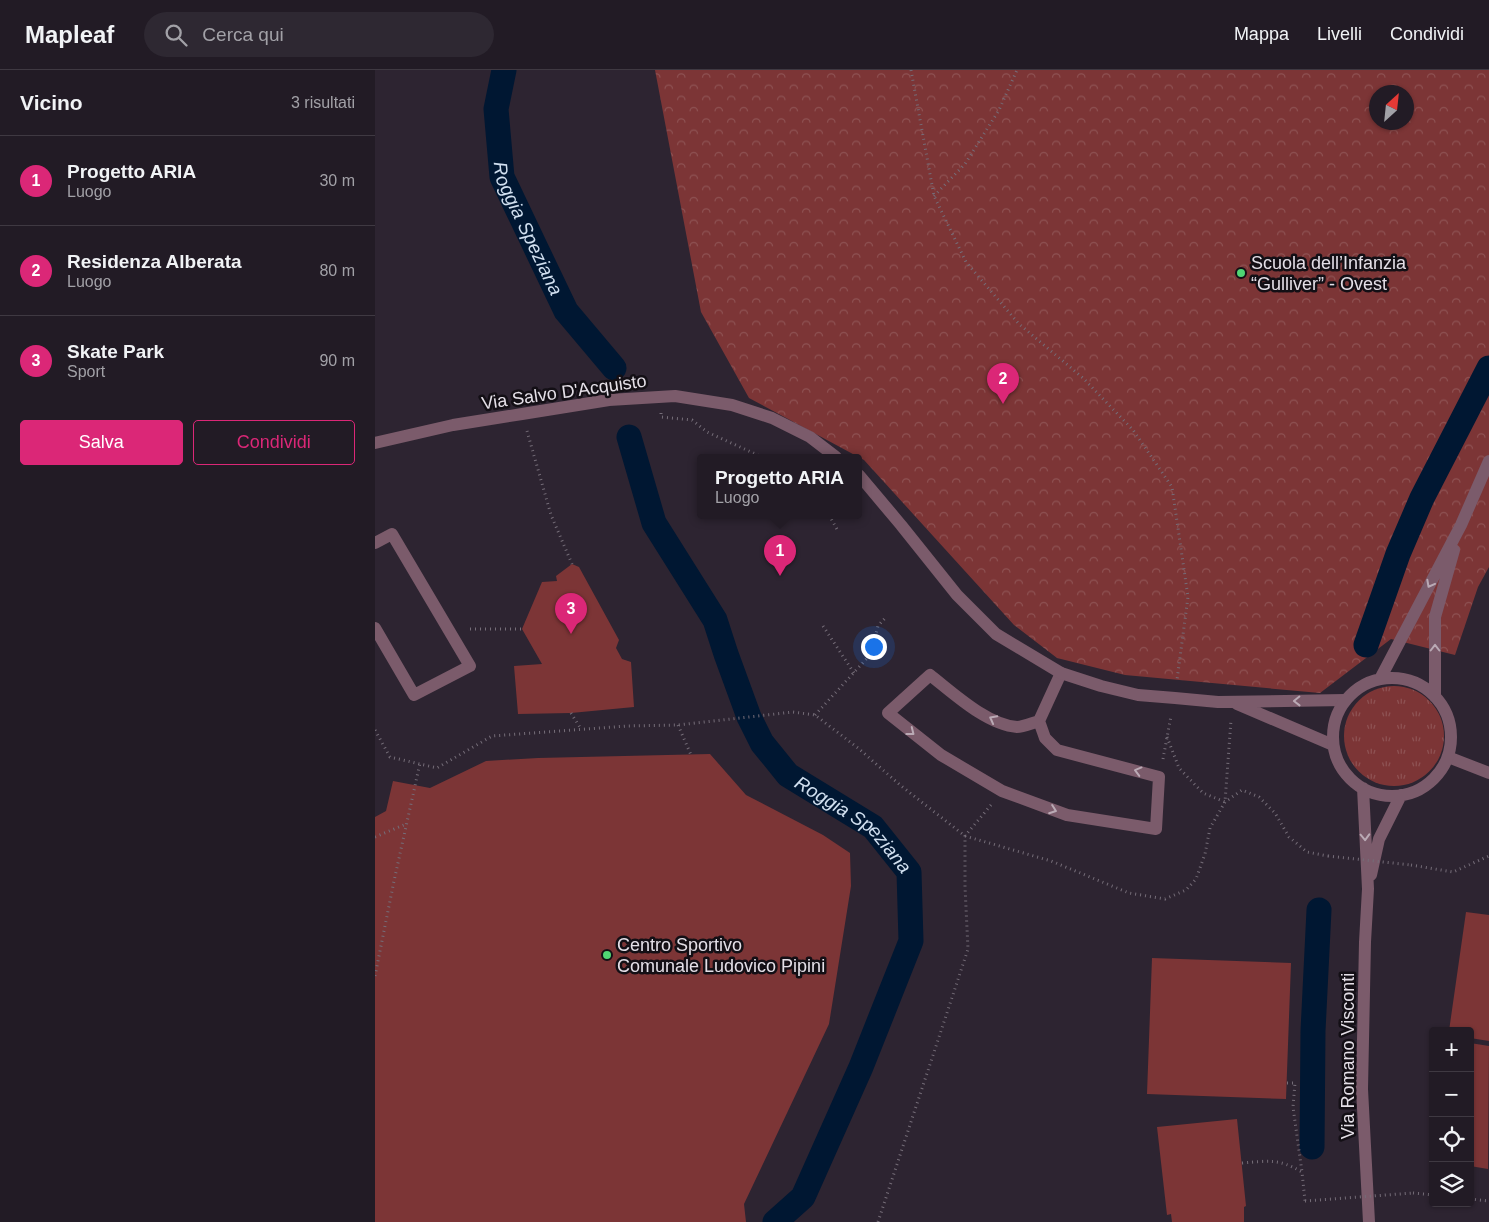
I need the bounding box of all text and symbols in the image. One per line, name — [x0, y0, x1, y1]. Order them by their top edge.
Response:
search box — [144, 12, 494, 57]
text: Mapleaf — [25, 21, 114, 48]
icon: search — [162, 21, 190, 49]
text: Cerca qui — [202, 24, 284, 45]
text: Mappa — [1234, 24, 1289, 44]
text: Livelli — [1317, 24, 1362, 44]
text: Condividi — [1390, 24, 1464, 44]
north arrow — [1369, 85, 1414, 130]
text: Vicino — [20, 91, 83, 114]
text: 3 risultati — [291, 94, 355, 111]
text: Progetto ARIA — [67, 161, 196, 182]
water label: Roggia Speziana — [490, 161, 567, 298]
text: 1 — [32, 172, 40, 189]
text: 30 m — [319, 172, 355, 189]
text: Luogo — [67, 183, 112, 200]
text: Residenza Alberata — [67, 251, 242, 272]
place label: Scuola dell’Infanzia “Gulliver” - Ovest — [1251, 253, 1407, 294]
text: 2 — [32, 262, 40, 279]
text: 80 m — [319, 262, 355, 279]
marker: Scuola dell’Infanzia “Gulliver” - Ovest — [1235, 267, 1247, 279]
text: Luogo — [67, 273, 112, 290]
text: Skate Park — [67, 341, 164, 362]
text: 3 — [32, 352, 40, 369]
text: 90 m — [319, 352, 355, 369]
text: Sport — [67, 363, 105, 380]
pin: 2 — [987, 363, 1019, 404]
street label: Via Salvo D'Acquisto — [480, 371, 648, 413]
button: Salva — [20, 420, 183, 465]
button: Condividi — [193, 420, 355, 465]
popup — [697, 454, 862, 519]
text: Progetto ARIA — [715, 467, 844, 488]
text: Luogo — [715, 489, 759, 506]
pin: 1 — [764, 535, 796, 576]
one-way arrow — [1426, 579, 1436, 588]
pin: 3 — [555, 593, 587, 634]
your location — [861, 634, 887, 660]
one-way arrow — [1430, 644, 1440, 652]
one-way arrow — [1292, 696, 1300, 706]
one-way arrow — [989, 715, 998, 725]
one-way arrow — [906, 726, 915, 735]
one-way arrow — [1134, 766, 1143, 777]
water label: Roggia Speziana — [791, 771, 916, 877]
one-way arrow — [1048, 804, 1056, 814]
one-way arrow — [1359, 833, 1370, 841]
place label: Centro Sportivo Comunale Ludovico Pipini — [617, 935, 825, 976]
marker: Centro Sportivo Comunale Ludovico Pipini — [601, 949, 613, 961]
street label: Via Romano Visconti — [1338, 973, 1358, 1139]
map controls — [1429, 1027, 1474, 1207]
button: + — [1429, 1027, 1474, 1072]
button: − — [1429, 1072, 1474, 1117]
button: locate — [1429, 1117, 1474, 1162]
button: layers — [1429, 1162, 1474, 1207]

